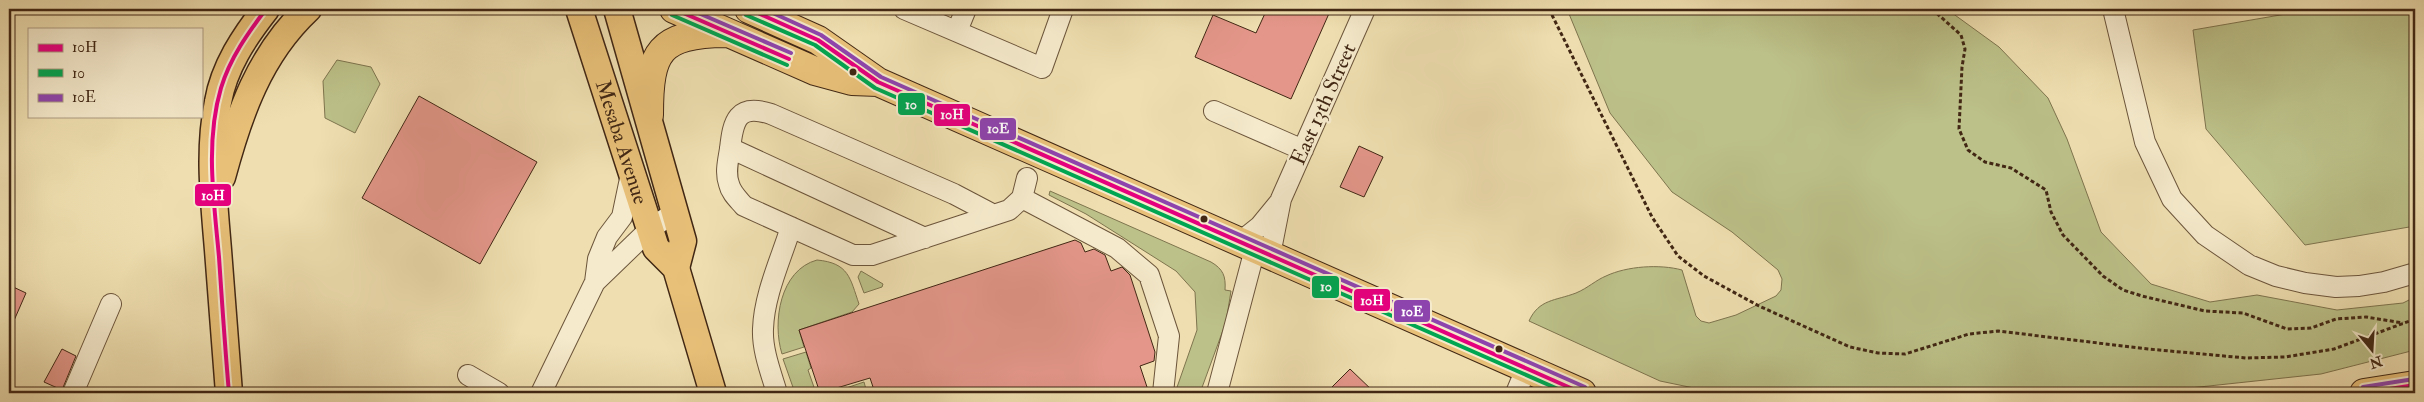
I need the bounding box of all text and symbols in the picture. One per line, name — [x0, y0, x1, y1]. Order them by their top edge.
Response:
legend — [28, 28, 202, 118]
text: 10H — [72, 38, 97, 57]
street label: East 13th Street — [1285, 39, 1362, 169]
text: 10 — [72, 64, 85, 83]
unlabelled marker — [848, 67, 858, 77]
street label: Mesaba Avenue — [589, 77, 654, 208]
text: 10E — [72, 88, 96, 107]
line badge: 10 — [897, 92, 926, 116]
text: 10 — [905, 96, 917, 113]
line badge: 10H — [933, 103, 971, 127]
text: 10H — [940, 106, 964, 123]
line badge: 10E — [979, 117, 1017, 141]
text: 10E — [987, 120, 1009, 137]
line badge: 10H — [194, 183, 232, 207]
text: 10H — [201, 187, 225, 204]
unlabelled marker — [1199, 214, 1209, 224]
line badge: 10 — [1311, 275, 1340, 299]
text: 10 — [1320, 278, 1332, 295]
line badge: 10H — [1353, 288, 1391, 312]
text: 10H — [1360, 292, 1384, 309]
line badge: 10E — [1393, 299, 1431, 323]
text: 10E — [1401, 303, 1423, 320]
north arrow — [2346, 324, 2396, 374]
unlabelled marker — [1494, 344, 1504, 354]
text: N — [2367, 352, 2385, 372]

